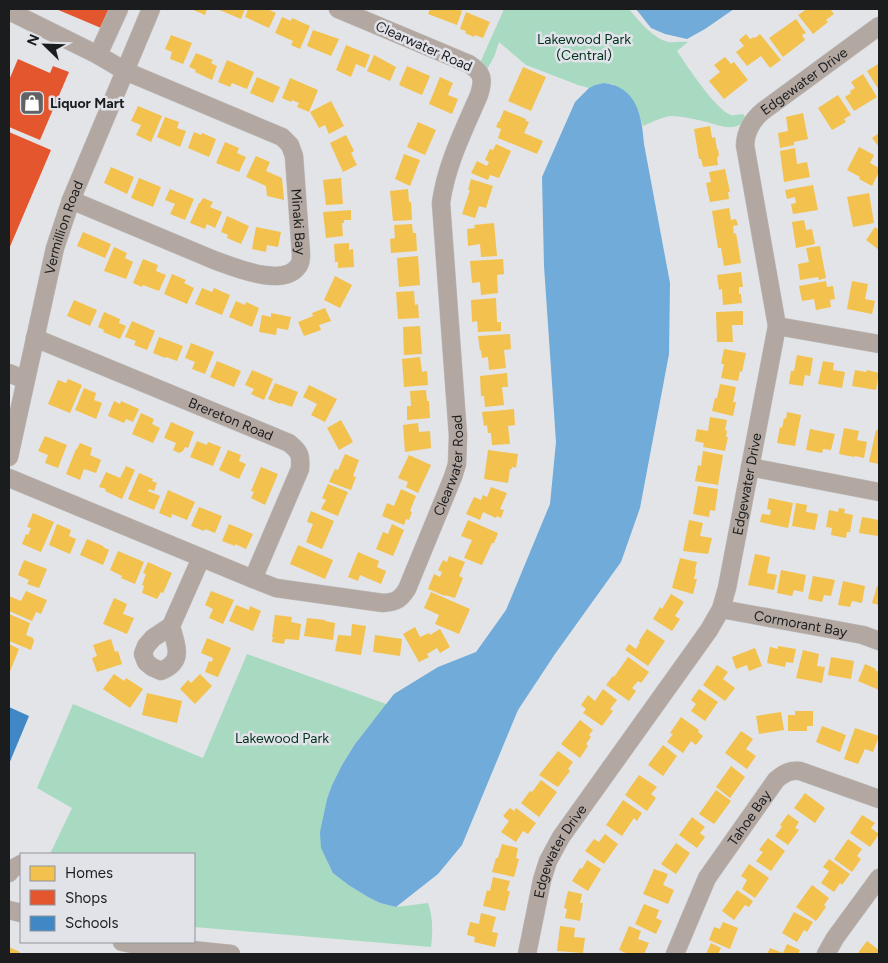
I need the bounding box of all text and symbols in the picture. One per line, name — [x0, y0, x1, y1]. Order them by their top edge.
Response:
street label: Clearwater Road — [373, 18, 475, 75]
north arrow — [20, 20, 70, 70]
park label: Lakewood Park (Central) — [537, 31, 631, 64]
text: N — [24, 32, 43, 48]
street label: Edgewater Drive — [757, 44, 851, 119]
shop icon: Liquor Mart — [19, 90, 45, 116]
place label: Liquor Mart — [50, 95, 125, 112]
street label: Vermillion Road — [41, 178, 87, 276]
street label: Minaki Bay — [287, 188, 309, 256]
street label: Brereton Road — [186, 394, 276, 445]
street label: Clearwater Road — [430, 414, 467, 519]
street label: Edgewater Drive — [729, 431, 765, 537]
street label: Cormorant Bay — [753, 607, 849, 641]
park label: Lakewood Park — [235, 730, 329, 747]
street label: Tahoe Bay — [724, 787, 775, 849]
street label: Edgewater Drive — [531, 801, 591, 900]
legend — [20, 853, 195, 943]
text: Homes — [65, 864, 113, 882]
text: Shops — [65, 889, 107, 907]
text: Schools — [65, 914, 118, 932]

